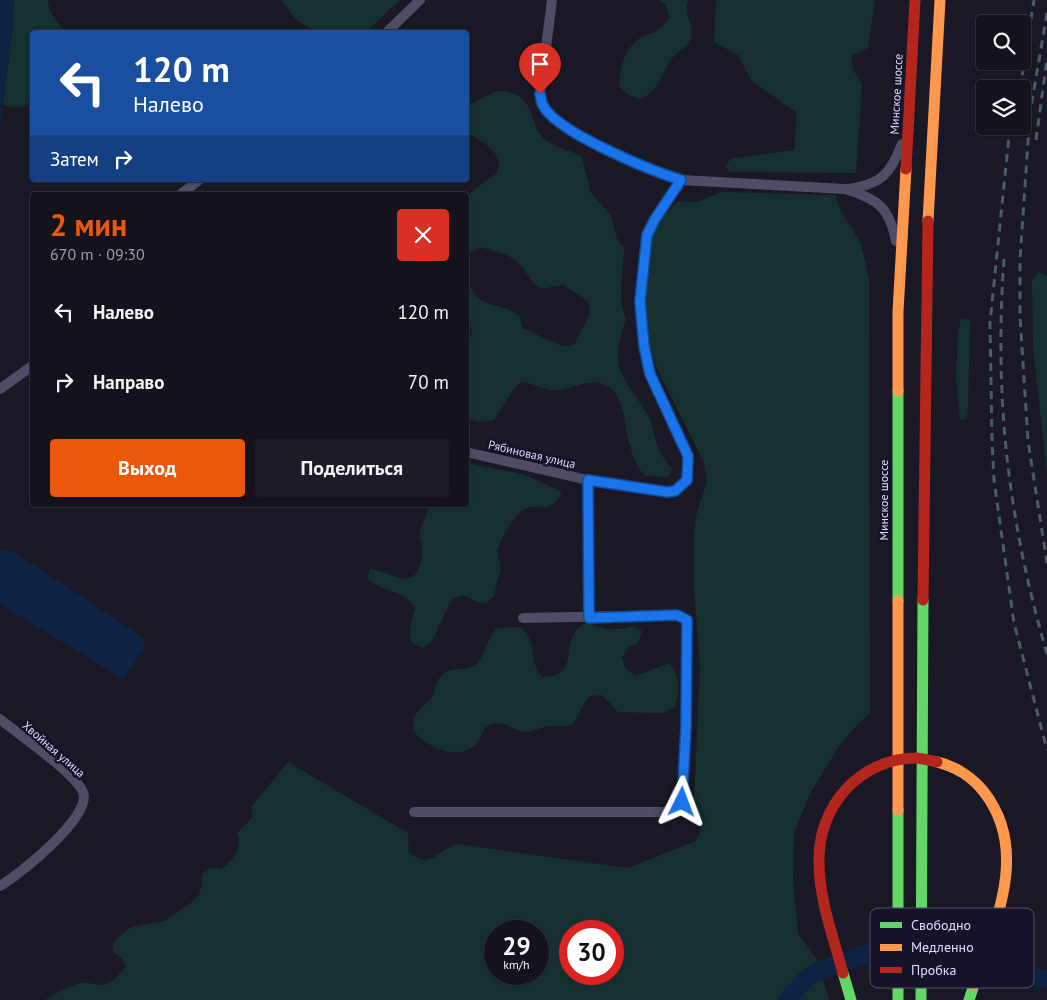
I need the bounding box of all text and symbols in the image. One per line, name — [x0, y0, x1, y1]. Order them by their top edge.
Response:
map controls — [976, 15, 1031, 135]
button: search — [976, 15, 1031, 70]
pin — [519, 43, 561, 94]
text: 120 m — [133, 46, 230, 92]
icon: left — [50, 50, 115, 115]
icon: arrive — [526, 50, 554, 78]
street label: Минское шоссе — [886, 53, 906, 135]
button: layers — [976, 80, 1031, 135]
text: Налево — [133, 90, 204, 118]
icon: right — [109, 145, 137, 173]
text: Затем — [50, 147, 99, 171]
text: 2 мин — [50, 205, 127, 244]
button: close — [397, 209, 449, 261]
text: 670 m · 09:30 — [50, 244, 145, 264]
icon: left — [50, 298, 78, 326]
text: Налево — [93, 300, 154, 324]
text: 120 m — [397, 300, 449, 324]
icon: right — [50, 368, 78, 396]
text: Направо — [93, 370, 164, 394]
text: 70 m — [408, 370, 449, 394]
street label: Рябиновая улица — [487, 437, 577, 471]
button: Выход — [50, 439, 245, 497]
button: Поделиться — [255, 439, 449, 497]
street label: Минское шоссе — [876, 460, 891, 540]
street label: Хвойная улица — [20, 718, 88, 780]
position arrow — [655, 775, 707, 827]
legend — [870, 908, 1034, 988]
text: Свободно — [911, 916, 971, 934]
speed limit sign: 30 — [559, 920, 624, 985]
text: 29 — [502, 930, 531, 962]
text: Медленно — [911, 938, 974, 956]
text: km/h — [503, 957, 530, 972]
text: Пробка — [911, 961, 956, 979]

